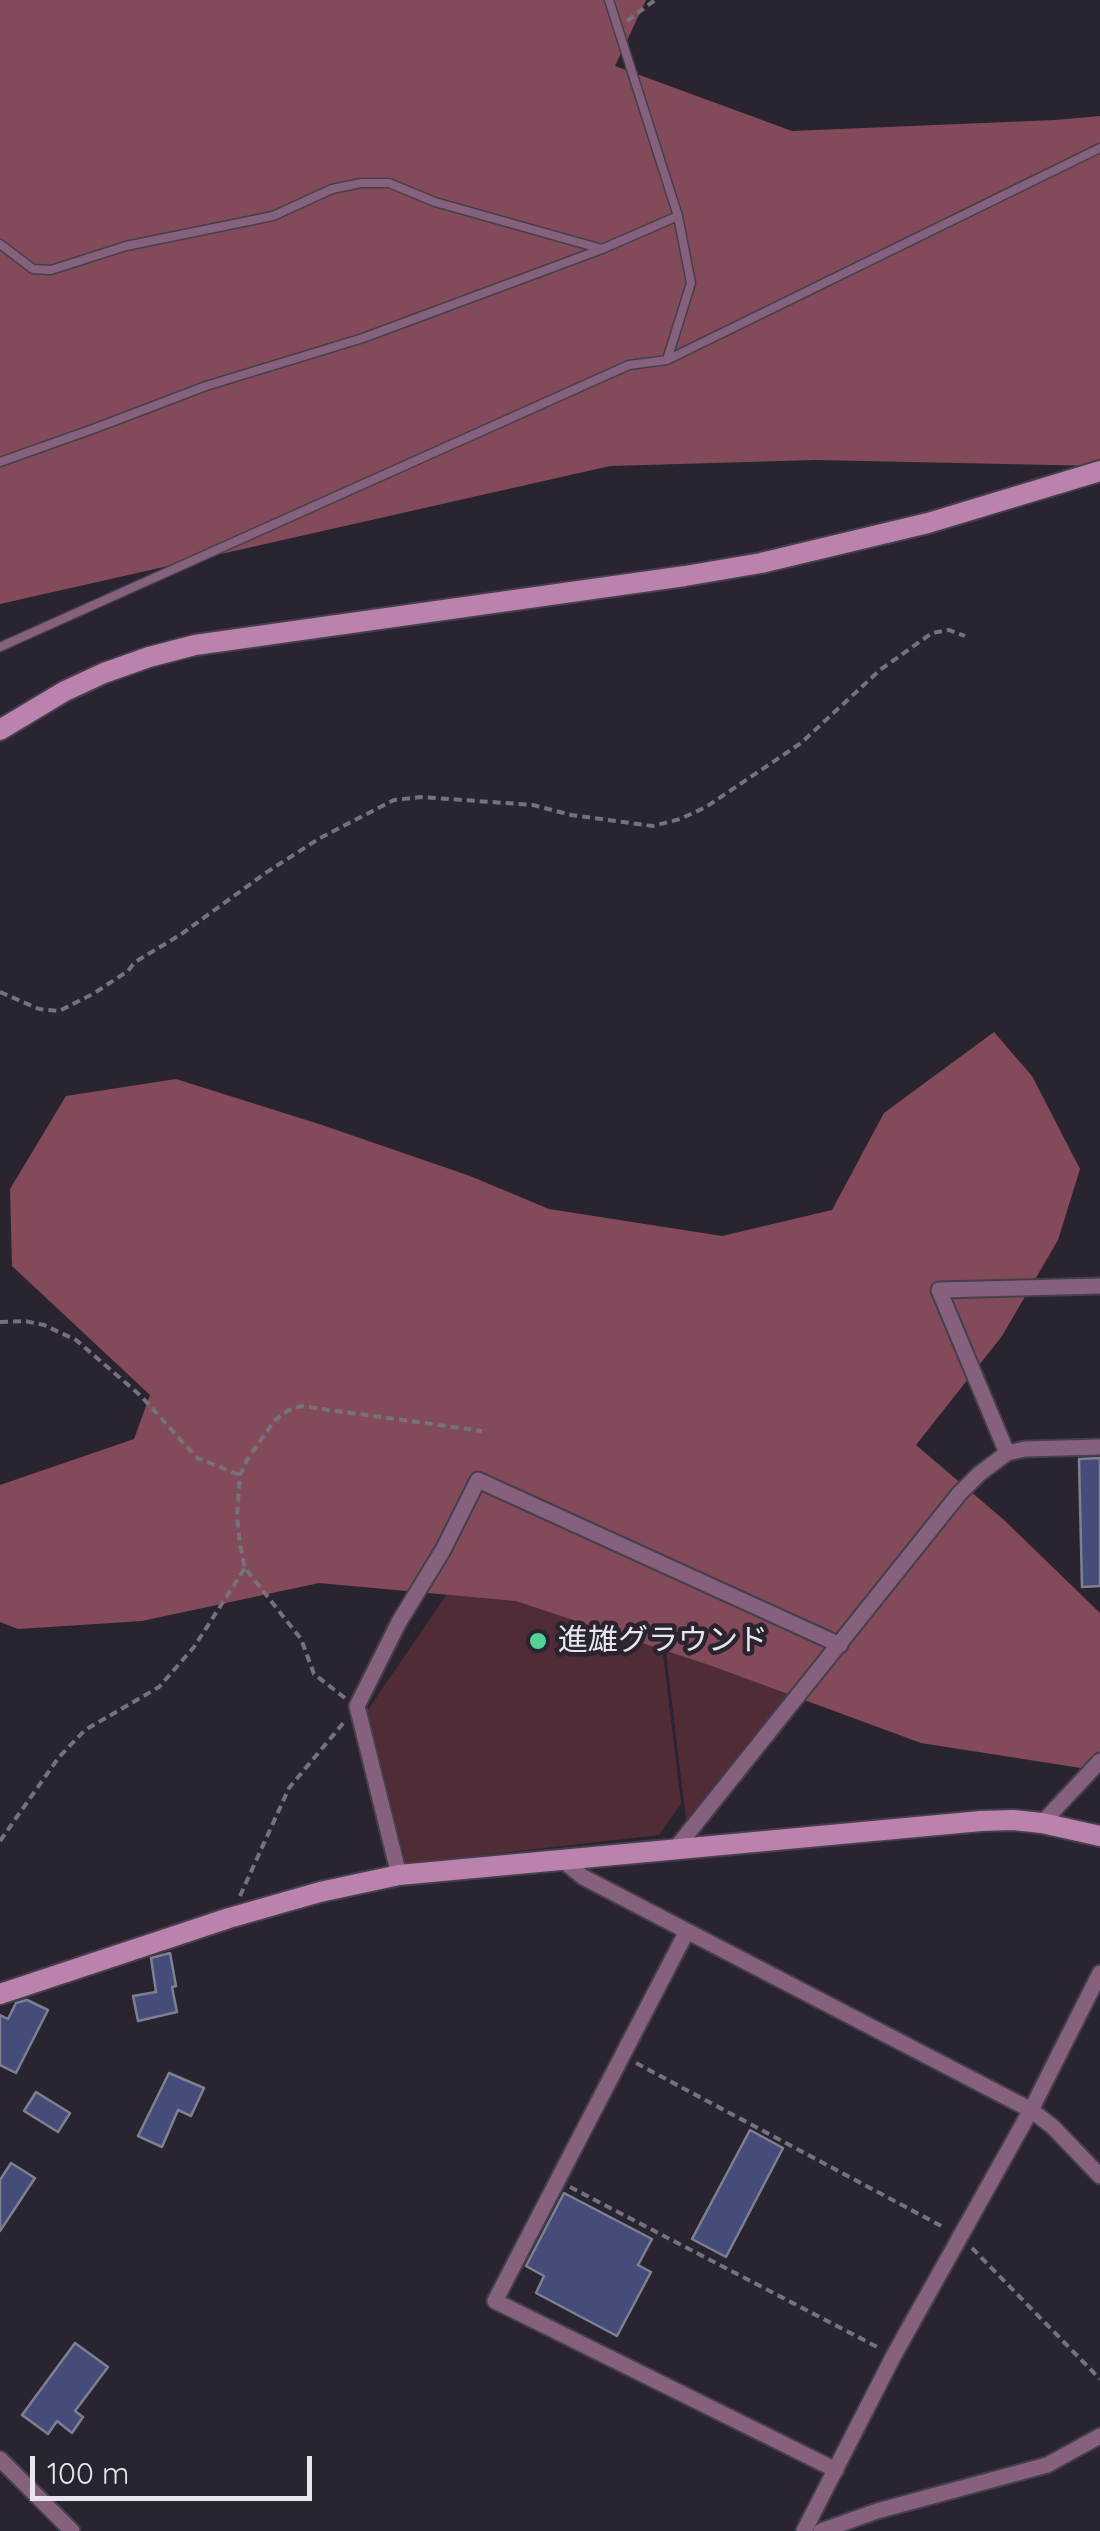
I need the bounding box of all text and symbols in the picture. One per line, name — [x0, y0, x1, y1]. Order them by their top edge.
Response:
place label: 進雄グラウンド — [558, 1623, 768, 1659]
marker: 進雄グラウンド — [527, 1630, 549, 1652]
scale bar — [35, 2436, 318, 2498]
text: 100 m — [47, 2454, 129, 2492]

